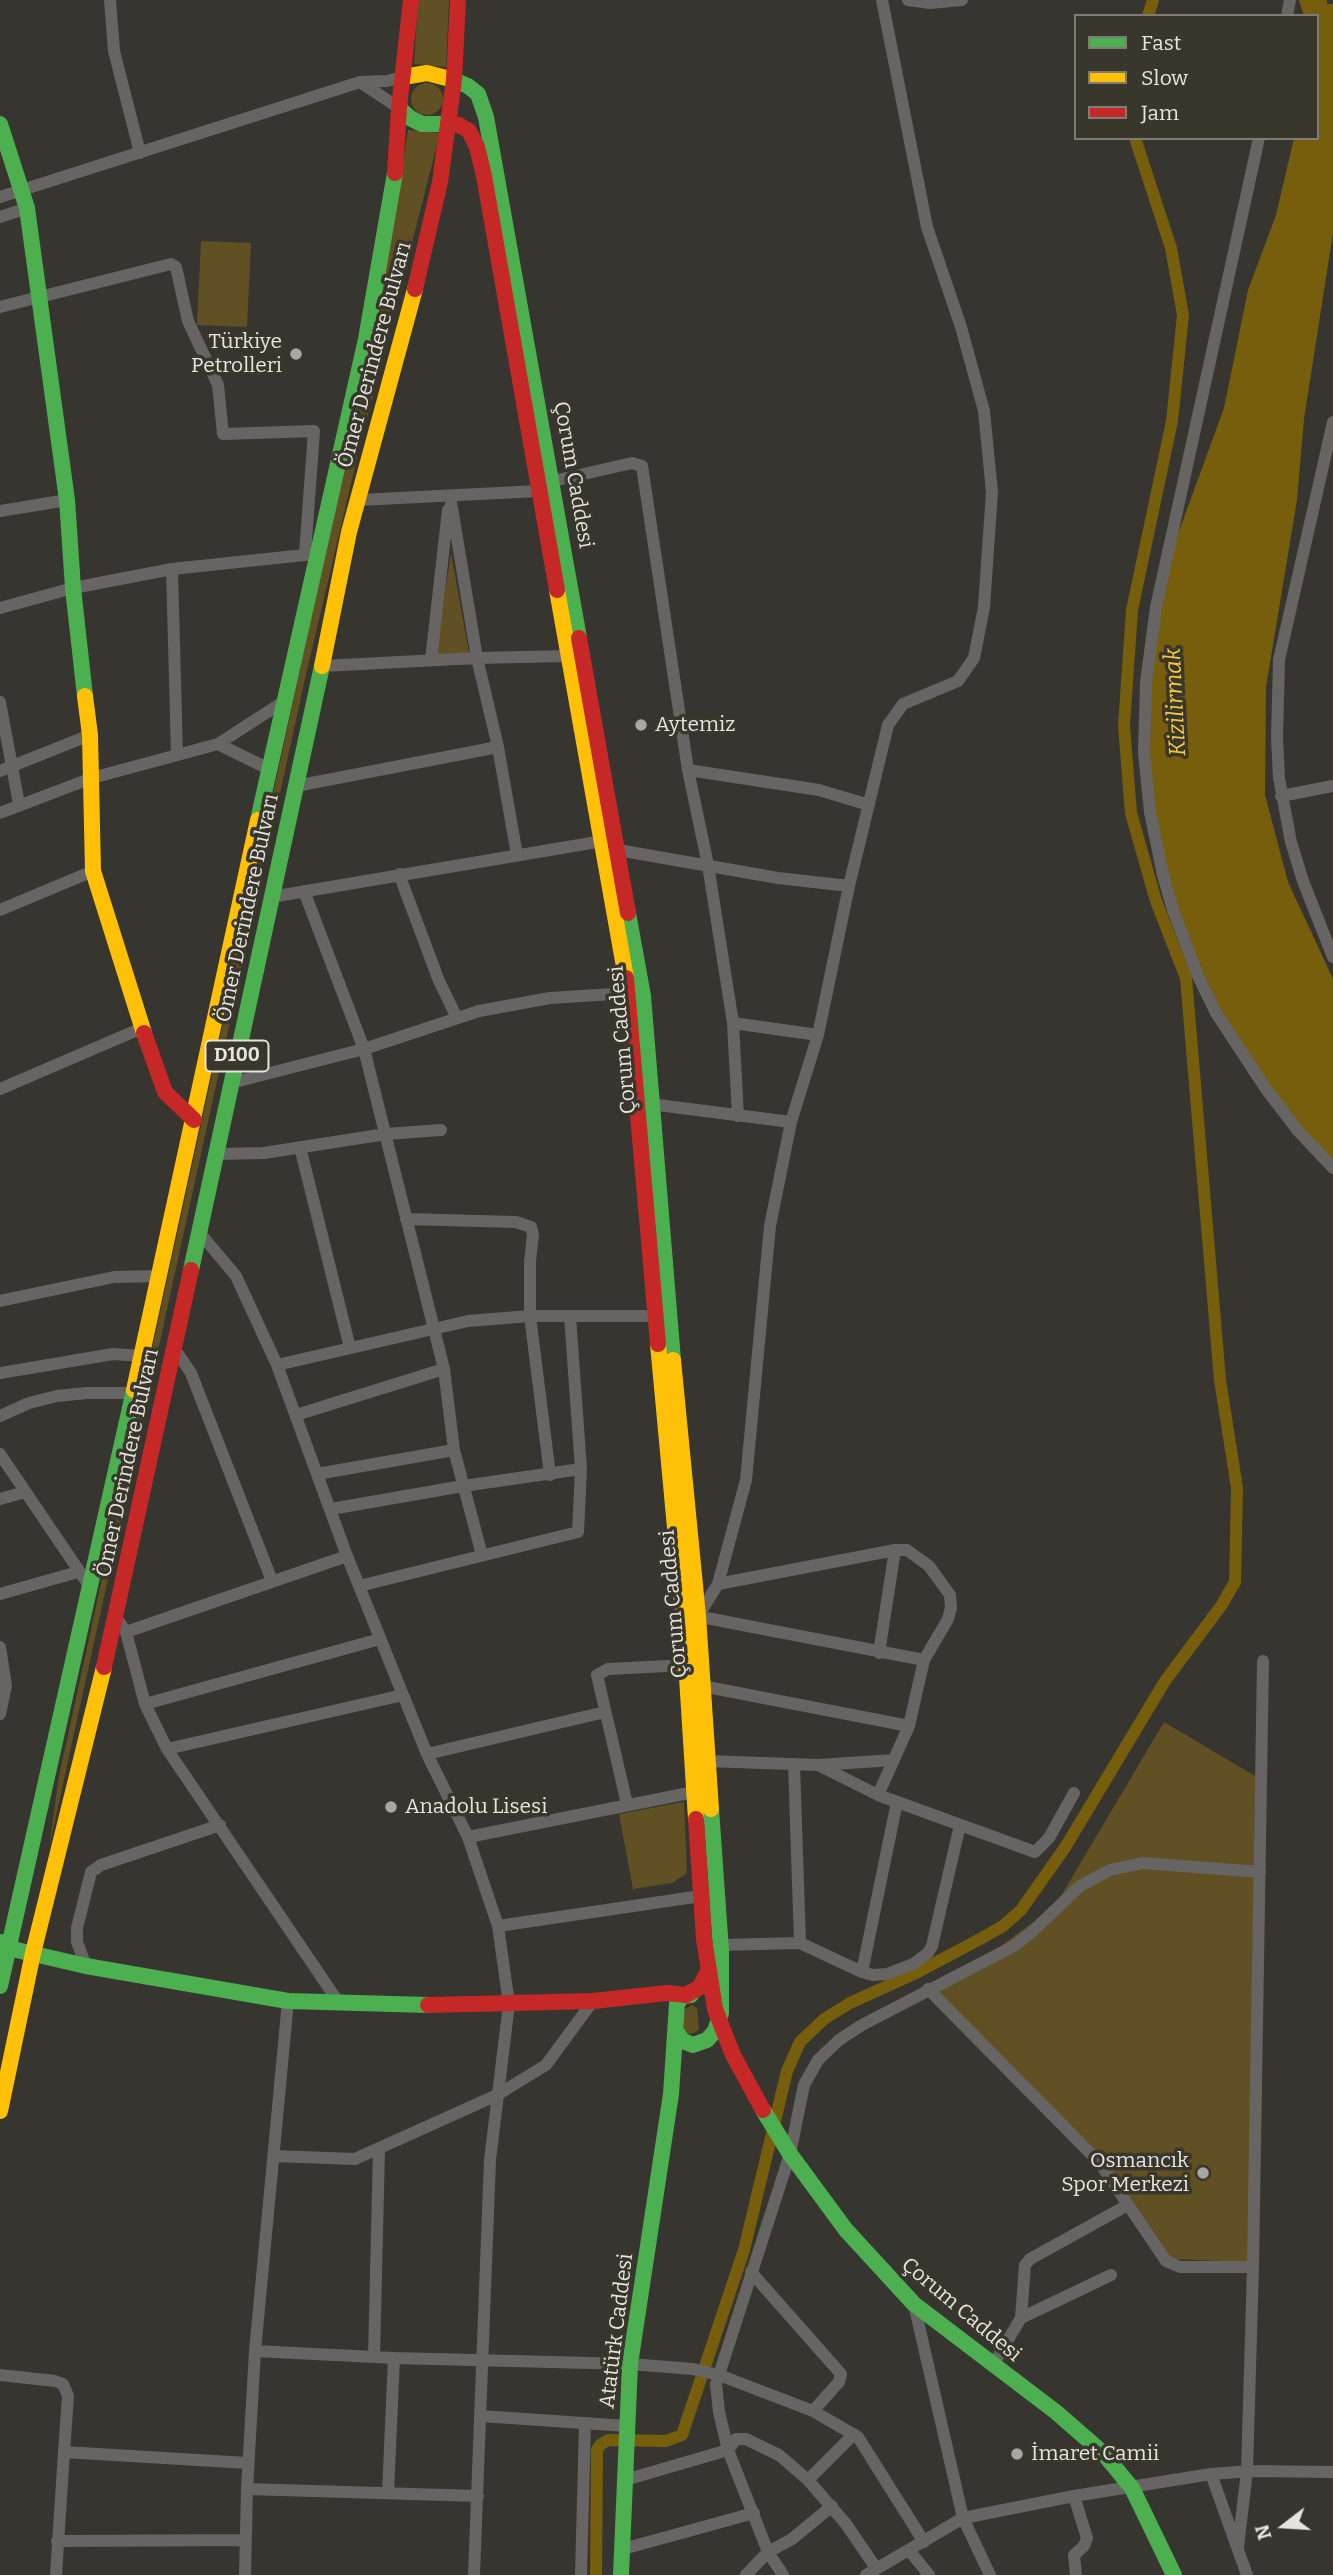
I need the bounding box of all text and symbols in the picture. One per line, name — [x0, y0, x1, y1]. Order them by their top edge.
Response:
legend — [1074, 14, 1319, 140]
text: Fast — [1141, 30, 1181, 56]
text: Slow — [1141, 65, 1188, 91]
text: Jam — [1141, 100, 1179, 126]
street label: Ömer Derindere Bulvarı — [333, 239, 417, 471]
place label: Türkiye Petrolleri — [191, 329, 282, 379]
marker: Türkiye Petrolleri — [288, 346, 304, 362]
street label: Çorum Caddesi — [548, 400, 598, 550]
water label: Kizilirmak — [1159, 647, 1193, 757]
place label: Aytemiz — [655, 712, 735, 738]
marker: Aytemiz — [633, 717, 649, 733]
street label: Ömer Derindere Bulvarı — [211, 791, 285, 1025]
street label: Çorum Caddesi — [604, 965, 642, 1115]
road number: D100 — [205, 1040, 268, 1072]
street label: Ömer Derindere Bulvarı — [91, 1346, 165, 1580]
street label: Çorum Caddesi — [655, 1529, 693, 1679]
place label: Anadolu Lisesi — [405, 1794, 547, 1820]
marker: Anadolu Lisesi — [383, 1799, 399, 1815]
place label: Osmancık Spor Merkezi — [1061, 2148, 1189, 2198]
marker: Osmancık Spor Merkezi — [1195, 2165, 1211, 2181]
street label: Atatürk Caddesi — [595, 2252, 639, 2410]
street label: Çorum Caddesi — [896, 2253, 1026, 2367]
place label: İmaret Camii — [1031, 2441, 1159, 2467]
marker: İmaret Camii — [1009, 2446, 1025, 2462]
north arrow — [1249, 2491, 1319, 2561]
text: N — [1250, 2522, 1277, 2543]

